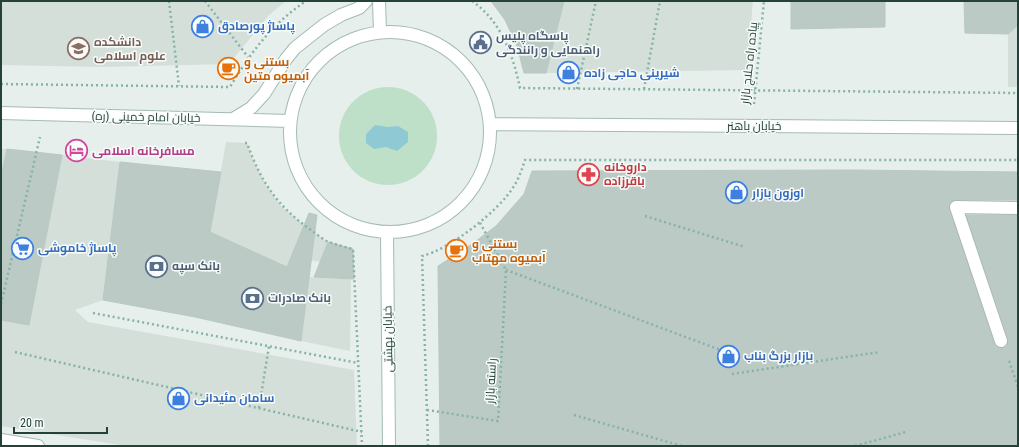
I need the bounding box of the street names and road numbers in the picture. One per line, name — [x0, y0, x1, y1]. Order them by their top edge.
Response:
street label: پیاده راه حلاج بازار — [738, 20, 762, 106]
street label: خیابان امام خمینی (ره) — [91, 109, 201, 126]
street label: خیابان باهنر — [726, 119, 781, 133]
street label: خیابان بهشتی — [380, 305, 396, 373]
street label: راسته بازار — [483, 358, 499, 405]

